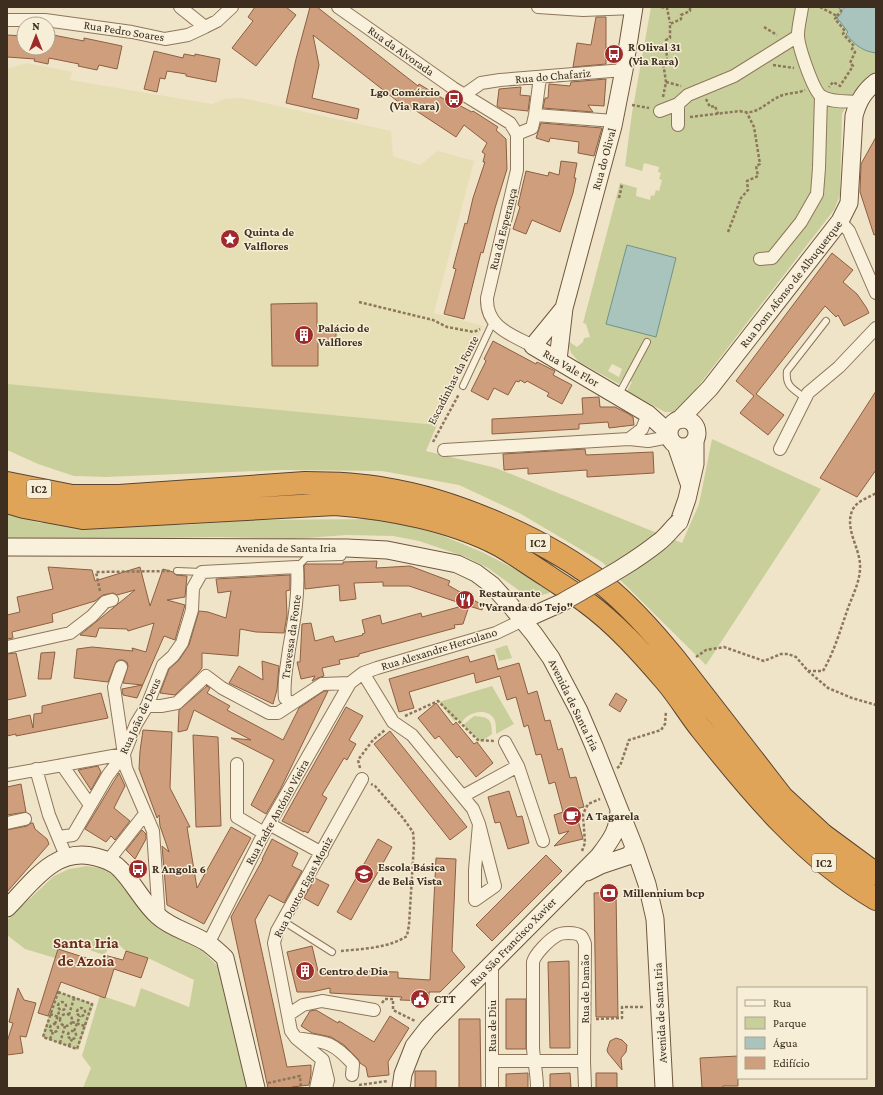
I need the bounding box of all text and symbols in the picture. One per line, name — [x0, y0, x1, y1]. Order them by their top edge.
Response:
north arrow — [16, 16, 56, 56]
street label: Rua Pedro Soares — [83, 18, 166, 44]
text: N — [32, 20, 40, 32]
street label: Rua da Alvorada — [365, 23, 437, 79]
place label: R Olival 31 (Via Rara) — [628, 40, 681, 68]
bus stop icon: R Olival 31 (Via Rara) — [603, 43, 625, 65]
street label: Rua do Chafariz — [515, 66, 591, 86]
place label: Lgo Comércio (Via Rara) — [370, 85, 440, 113]
bus stop icon: Lgo Comércio (Via Rara) — [443, 88, 465, 110]
street label: Rua do Olival — [589, 126, 619, 192]
street label: Rua da Esperança — [486, 186, 520, 272]
street label: Rua Dom Afonso de Albuquerque — [737, 217, 845, 351]
place label: Quinta de Valflores — [243, 225, 294, 253]
place icon: Quinta de Valflores — [219, 228, 241, 250]
place label: Palácio de Valflores — [317, 321, 370, 349]
building icon: Palácio de Valflores — [293, 324, 315, 346]
street label: Escadinhas da Fonte — [425, 333, 481, 427]
street label: Rua Vale Flor — [540, 346, 602, 390]
road number: IC2 — [27, 480, 51, 498]
road number: IC2 — [526, 534, 550, 552]
street label: Avenida de Santa Iria — [236, 541, 337, 555]
place label: Restaurante "Varanda do Tejo" — [479, 586, 573, 614]
restaurant icon: Restaurante "Varanda do Tejo" — [454, 589, 476, 611]
street label: Travessa da Fonte — [278, 594, 304, 680]
street label: Rua Alexandre Herculano — [379, 625, 499, 673]
street label: Avenida de Santa Iria — [546, 657, 603, 754]
street label: Rua João de Deus — [116, 676, 164, 756]
street label: Rua Padre António Vieira — [242, 756, 312, 867]
cafe icon: A Tagarela — [561, 805, 583, 827]
place label: A Tagarela — [585, 809, 639, 823]
street label: Rua Doutor Egas Moniz — [270, 834, 336, 940]
road number: IC2 — [812, 854, 836, 872]
bus stop icon: R Angola 6 — [127, 858, 149, 880]
place label: Escola Básica de Bela Vista — [378, 860, 446, 888]
place label: R Angola 6 — [152, 862, 206, 876]
school or university icon: Escola Básica de Bela Vista — [353, 863, 375, 885]
bank icon: Millennium bcp — [598, 882, 620, 904]
place label: Millennium bcp — [623, 886, 705, 900]
street label: Rua São Francisco Xavier — [467, 894, 560, 989]
district label: Santa Iria de Azoia — [53, 934, 119, 969]
street label: Rua de Damão — [578, 954, 592, 1024]
building icon: Centro de Dia — [294, 960, 316, 982]
street label: Avenida de Santa Iria — [650, 962, 670, 1064]
place label: Centro de Dia — [319, 964, 388, 978]
legend — [737, 987, 867, 1079]
public building icon: CTT — [409, 988, 431, 1010]
place label: CTT — [434, 992, 456, 1006]
text: Rua — [773, 996, 792, 1010]
street label: Rua de Diu — [485, 999, 499, 1052]
text: Parque — [773, 1016, 806, 1030]
text: Água — [773, 1036, 798, 1050]
text: Edifício — [773, 1056, 810, 1070]

